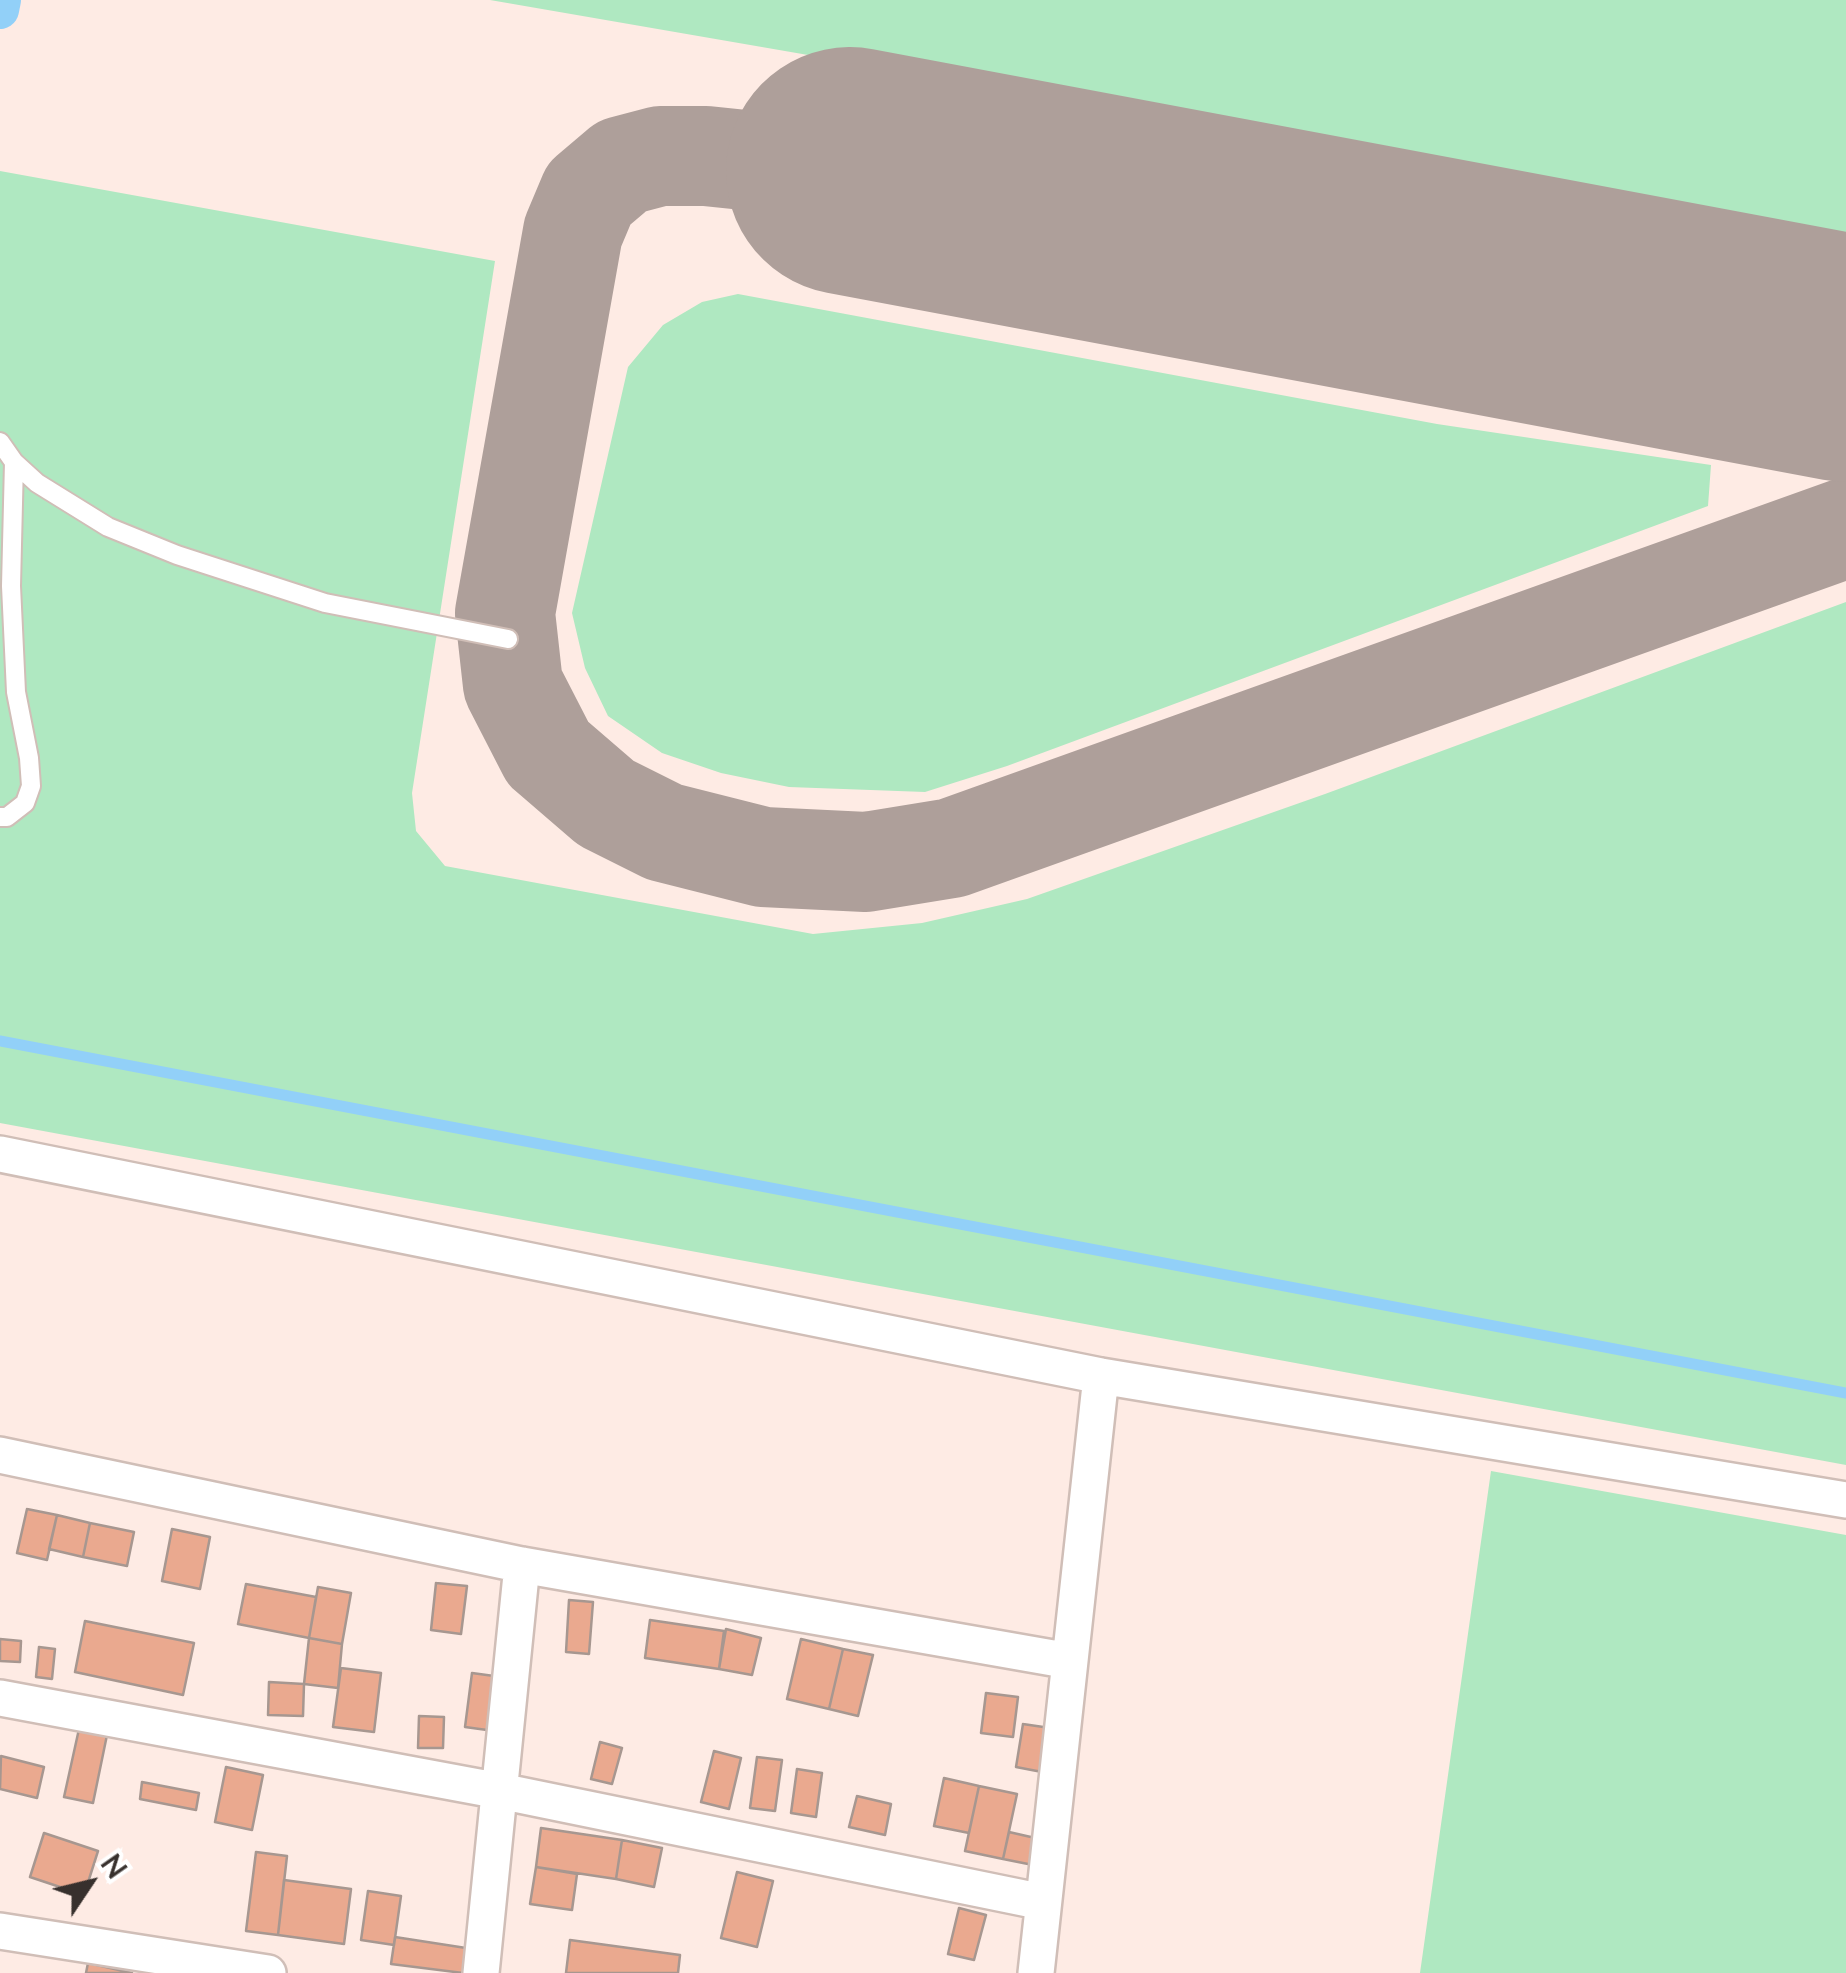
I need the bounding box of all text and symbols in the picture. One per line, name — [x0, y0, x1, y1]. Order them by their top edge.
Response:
north arrow — [40, 1833, 140, 1933]
text: N — [94, 1847, 135, 1884]

